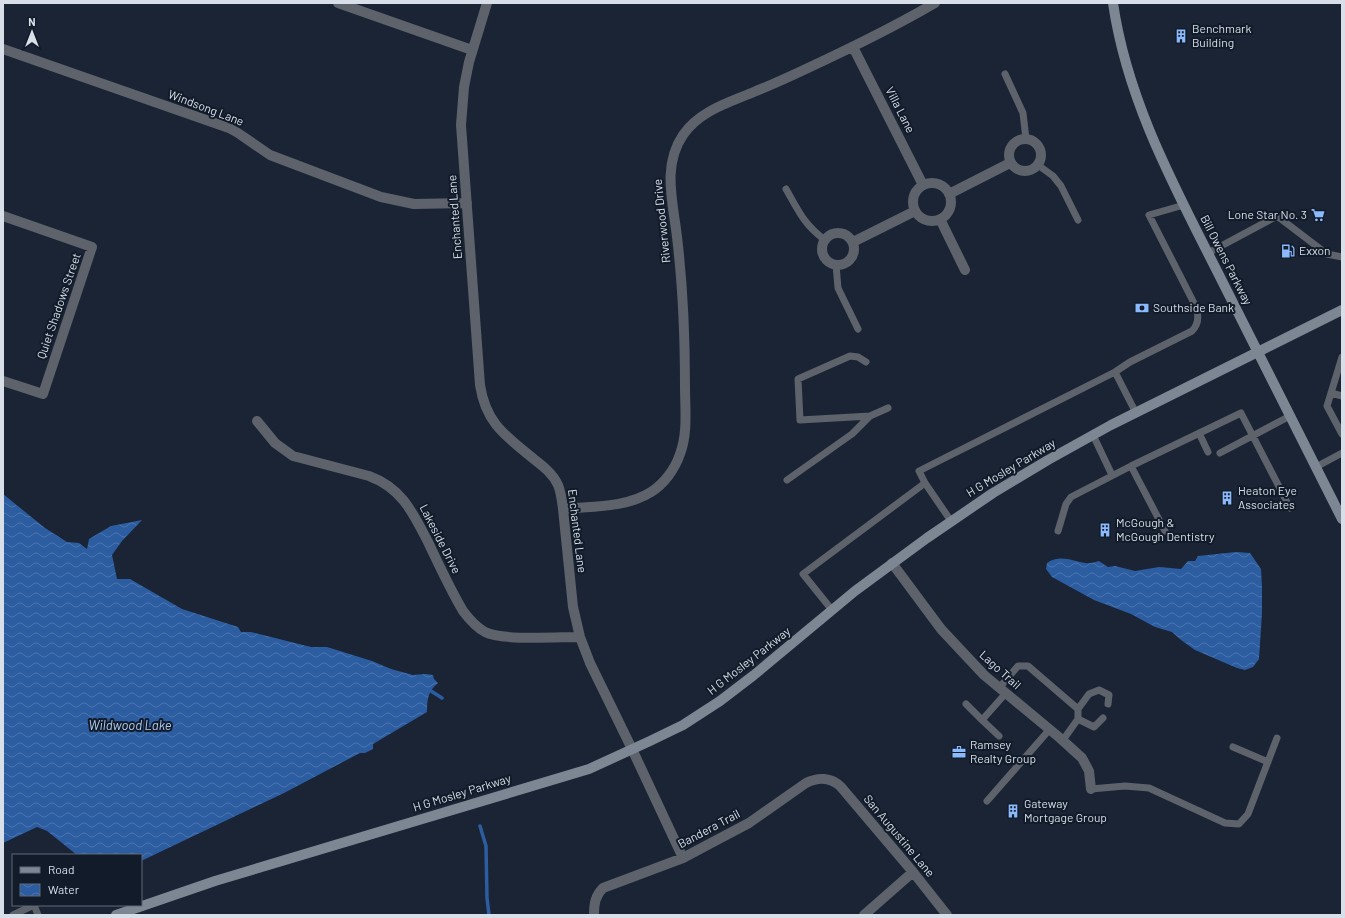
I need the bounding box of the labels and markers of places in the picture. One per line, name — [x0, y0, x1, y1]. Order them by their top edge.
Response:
place label: Benchmark Building — [1192, 21, 1251, 49]
building icon: Benchmark Building — [1173, 28, 1189, 44]
place label: Lone Star No. 3 — [1228, 207, 1307, 221]
supermarket icon: Lone Star No. 3 — [1310, 207, 1326, 223]
fuel station icon: Exxon — [1280, 243, 1296, 259]
place label: Exxon — [1299, 243, 1330, 257]
bank icon: Southside Bank — [1134, 300, 1150, 316]
place label: Southside Bank — [1153, 300, 1234, 314]
place label: Heaton Eye Associates — [1238, 483, 1297, 511]
building icon: Heaton Eye Associates — [1219, 490, 1235, 506]
place label: McGough & McGough Dentistry — [1116, 515, 1215, 543]
building icon: McGough & McGough Dentistry — [1097, 522, 1113, 538]
place label: Ramsey Realty Group — [970, 737, 1036, 765]
office icon: Ramsey Realty Group — [951, 744, 967, 760]
place label: Gateway Mortgage Group — [1024, 796, 1107, 824]
building icon: Gateway Mortgage Group — [1005, 803, 1021, 819]

